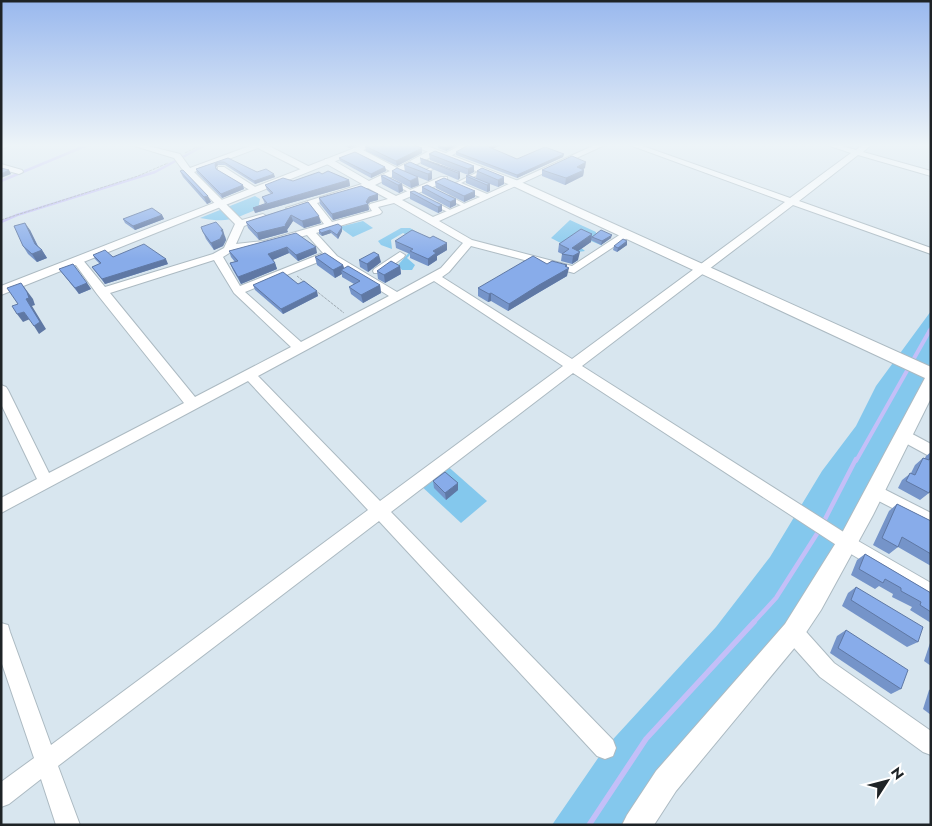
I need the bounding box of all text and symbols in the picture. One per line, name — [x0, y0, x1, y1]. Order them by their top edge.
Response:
north arrow — [862, 756, 912, 806]
text: N — [886, 763, 909, 784]

